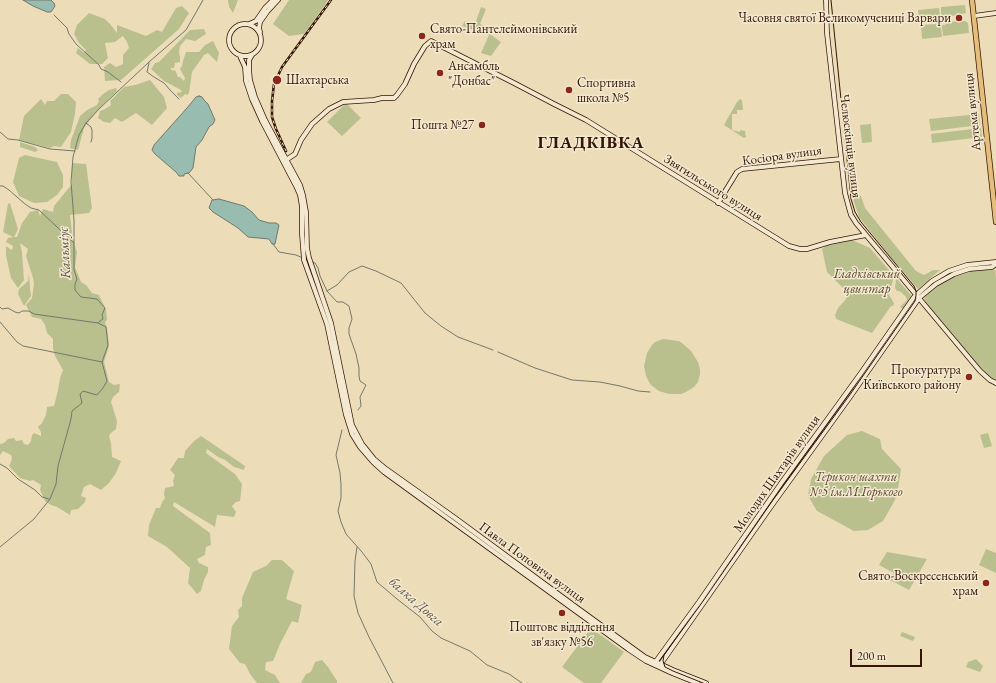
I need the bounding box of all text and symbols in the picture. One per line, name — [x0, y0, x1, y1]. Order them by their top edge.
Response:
place label: Часовня святої Великомучениці Варвари — [738, 10, 951, 26]
marker: Часовня святої Великомучениці Варвари — [954, 13, 964, 23]
place label: Свято-Пантелеймонівський храм — [430, 21, 577, 52]
marker: Свято-Пантелеймонівський храм — [417, 31, 427, 41]
place label: Ансамбль "Донбас" — [448, 58, 500, 89]
marker: Ансамбль "Донбас" — [435, 68, 445, 78]
place label: Шахтарська — [286, 72, 349, 88]
street label: Артема вулиця — [961, 72, 985, 152]
marker: Шахтарська — [271, 74, 283, 86]
place label: Спортивна школа №5 — [577, 75, 636, 106]
marker: Спортивна школа №5 — [564, 85, 574, 95]
street label: Челюскінців вулиця — [836, 93, 864, 199]
place label: Пошта №27 — [411, 117, 474, 133]
marker: Пошта №27 — [477, 120, 487, 130]
district label: ГЛАДКІВКА — [538, 133, 644, 153]
street label: Косіора вулиця — [741, 143, 823, 169]
street label: Звягильського вулиця — [661, 151, 765, 225]
water label: Кальміус — [55, 227, 75, 279]
park label: Гладківський цвинтар — [834, 266, 900, 297]
place label: Прокуратура Київського району — [863, 362, 961, 393]
marker: Прокуратура Київського району — [964, 372, 974, 382]
street label: Молодих Шахтарів вулиця — [730, 412, 824, 536]
park label: Терикон шахти №5 ім.М.Горького — [809, 469, 903, 500]
street label: Павла Поповича вулиця — [476, 519, 588, 607]
place label: Свято-Воскресенський храм — [858, 568, 978, 599]
water label: балка Довга — [385, 574, 447, 630]
marker: Свято-Воскресенський храм — [981, 578, 991, 588]
marker: Поштове відділення зв'язку №56 — [557, 608, 567, 618]
place label: Поштове відділення зв'язку №56 — [509, 619, 615, 650]
scale bar — [852, 641, 924, 667]
text: 200 m — [857, 648, 886, 664]

